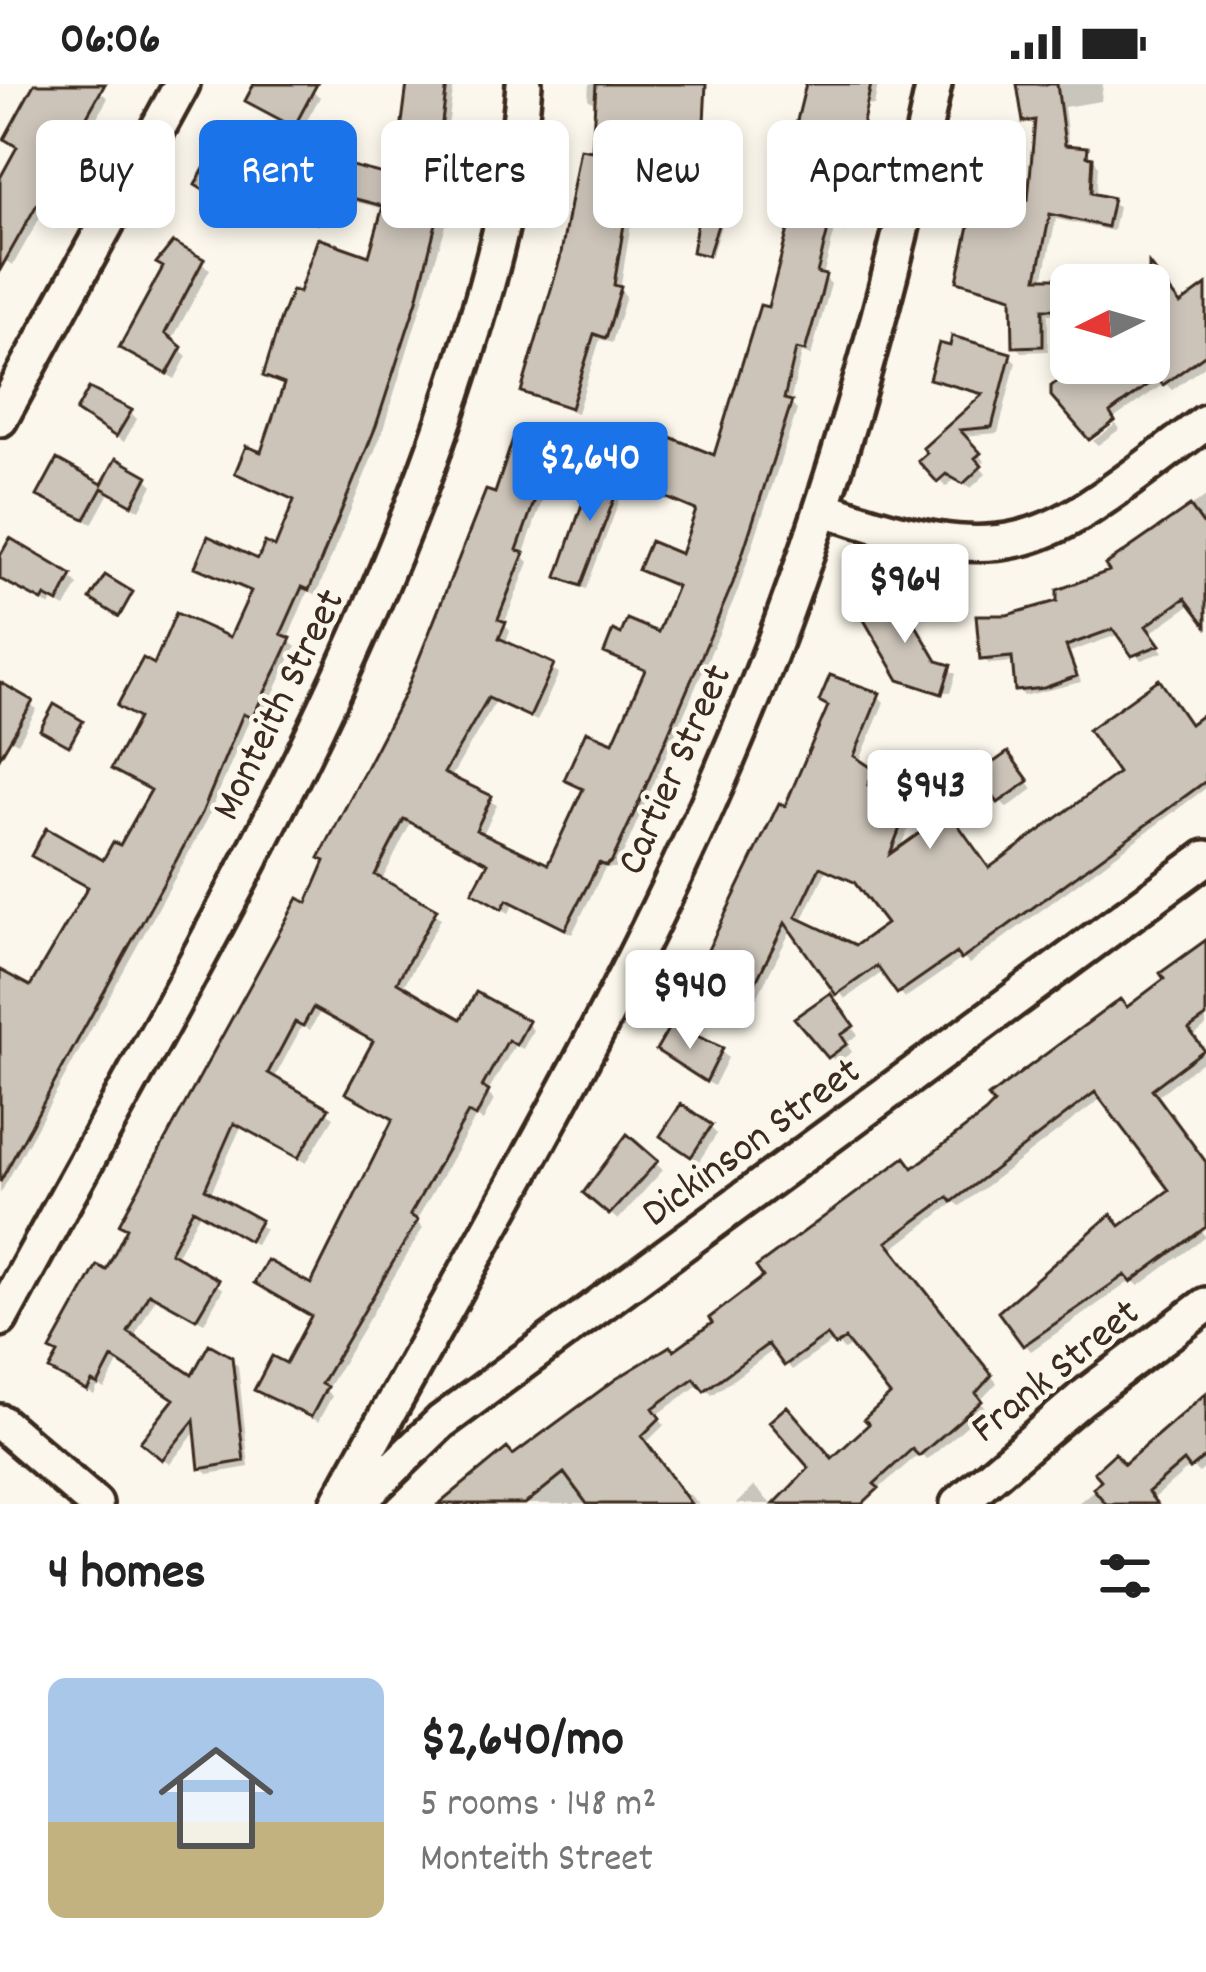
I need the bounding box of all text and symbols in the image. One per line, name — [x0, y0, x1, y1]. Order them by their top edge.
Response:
text: 06:06 — [60, 10, 161, 74]
chip: Buy — [36, 120, 175, 228]
chip: Rent — [199, 120, 357, 228]
chip: Filters — [381, 120, 569, 228]
chip: New — [593, 120, 743, 228]
chip: Apartment — [767, 120, 1026, 228]
north arrow — [1050, 264, 1170, 384]
map controls — [1050, 264, 1170, 384]
pin: $2,640 — [492, 422, 688, 524]
text: $2,640 — [540, 433, 640, 488]
pin: $964 — [834, 544, 976, 646]
text: $964 — [869, 555, 941, 610]
street label: Monteith Street — [199, 580, 363, 832]
street label: Cartier Street — [604, 656, 751, 886]
pin: $943 — [859, 750, 1001, 852]
text: $943 — [894, 761, 966, 816]
pin: $940 — [619, 950, 761, 1052]
text: $940 — [652, 961, 728, 1016]
street label: Dickinson Street — [631, 1045, 875, 1245]
street label: Frank Street — [960, 1286, 1155, 1460]
text: 4 homes — [48, 1540, 206, 1612]
icon: filters — [1092, 1543, 1158, 1609]
text: $2,640/mo — [420, 1707, 624, 1779]
icon: home — [144, 1726, 288, 1870]
text: 5 rooms · 148 m² — [420, 1779, 656, 1834]
text: Monteith Street — [420, 1834, 653, 1889]

